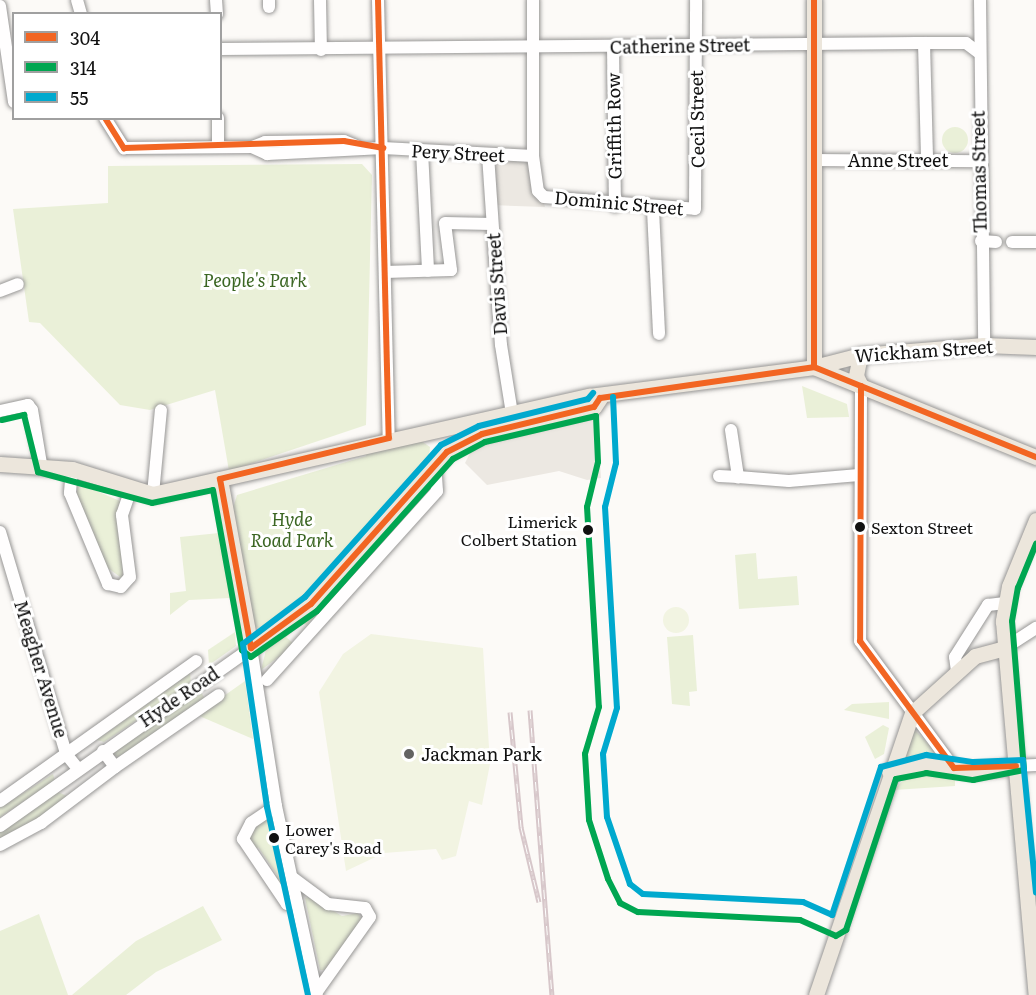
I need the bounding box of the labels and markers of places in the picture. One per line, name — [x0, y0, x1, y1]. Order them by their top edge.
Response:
place label: Limerick Colbert Station — [461, 511, 577, 549]
place label: Sexton Street — [871, 517, 973, 537]
marker: Sexton Street — [854, 521, 866, 533]
marker: Limerick Colbert Station — [582, 524, 594, 536]
place label: Jackman Park — [421, 743, 542, 765]
marker: Jackman Park — [402, 747, 416, 761]
place label: Lower Carey's Road — [285, 819, 382, 857]
marker: Lower Carey's Road — [268, 832, 280, 844]

